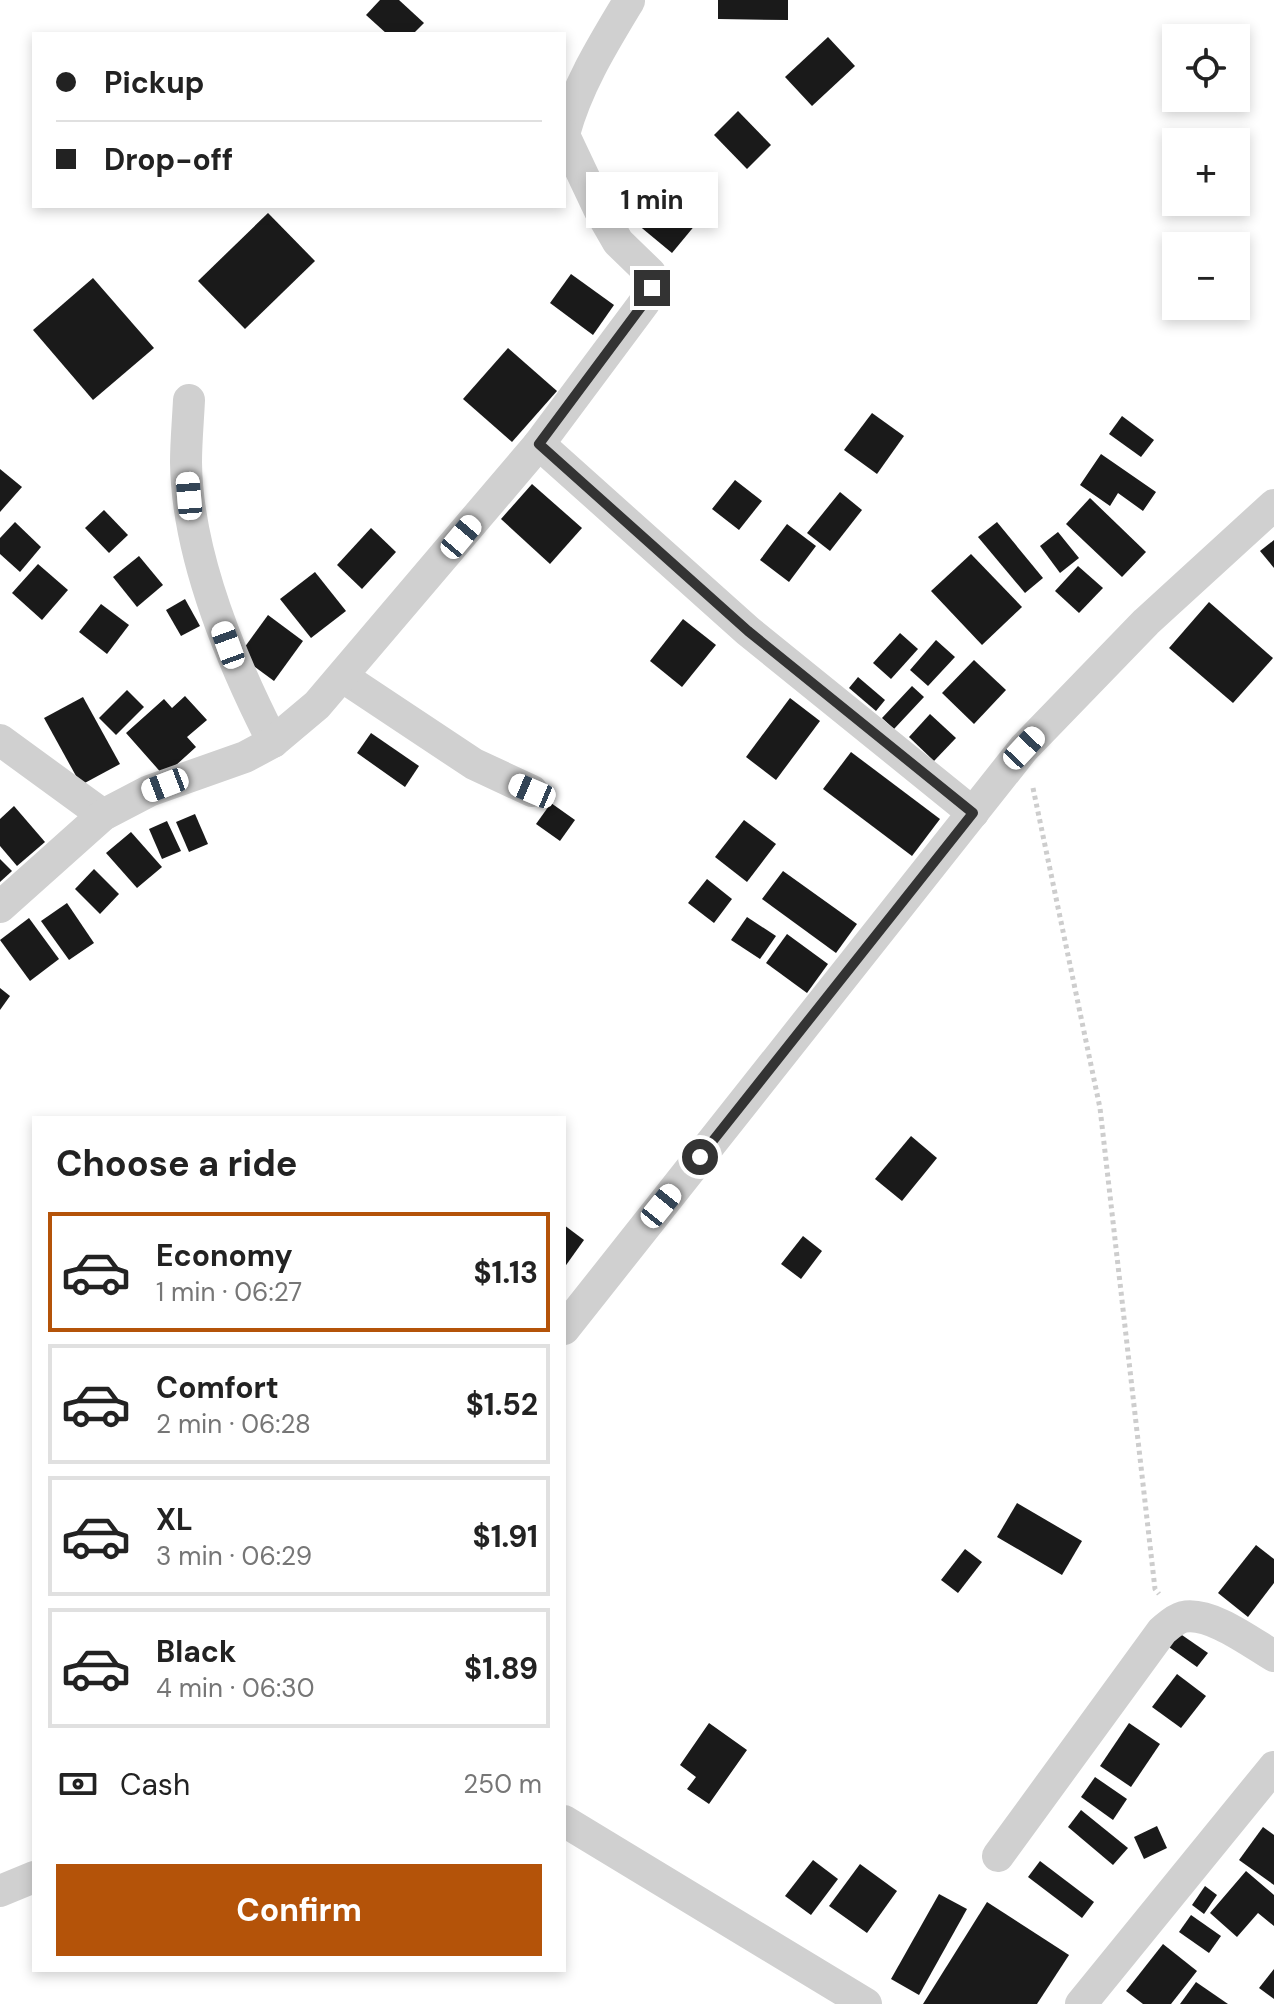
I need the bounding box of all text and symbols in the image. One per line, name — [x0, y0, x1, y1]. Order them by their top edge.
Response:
map controls — [1162, 24, 1250, 320]
button: locate — [1162, 24, 1250, 112]
text: Pickup — [104, 63, 204, 102]
button: + — [1162, 128, 1250, 216]
text: Drop-off — [104, 140, 233, 179]
callout: 1 min — [586, 172, 718, 228]
text: 1 min — [620, 183, 684, 217]
button: − — [1162, 232, 1250, 320]
route end — [634, 270, 670, 306]
car — [175, 471, 203, 521]
car — [436, 511, 486, 563]
car — [209, 618, 247, 672]
car — [999, 722, 1049, 774]
car — [138, 765, 192, 805]
car — [505, 771, 559, 811]
route start — [682, 1139, 718, 1175]
text: Choose a ride — [56, 1140, 297, 1187]
car — [637, 1180, 685, 1232]
icon: car — [60, 1236, 132, 1308]
text: Economy — [156, 1236, 293, 1275]
text: $1.13 — [473, 1253, 538, 1292]
text: 1 min · 06:27 — [156, 1275, 302, 1309]
icon: car — [60, 1368, 132, 1440]
text: Comfort — [156, 1368, 279, 1407]
text: $1.52 — [466, 1385, 538, 1424]
text: 2 min · 06:28 — [156, 1407, 311, 1441]
icon: car — [60, 1500, 132, 1572]
text: XL — [156, 1500, 193, 1539]
text: $1.91 — [473, 1517, 538, 1556]
text: 3 min · 06:29 — [156, 1539, 312, 1573]
icon: car — [60, 1632, 132, 1704]
text: Black — [156, 1632, 236, 1671]
text: $1.89 — [464, 1649, 538, 1688]
text: 4 min · 06:30 — [156, 1671, 315, 1705]
icon: cash — [56, 1762, 100, 1806]
text: Cash — [120, 1765, 190, 1804]
text: 250 m — [463, 1767, 542, 1801]
button: Confirm — [56, 1864, 542, 1956]

